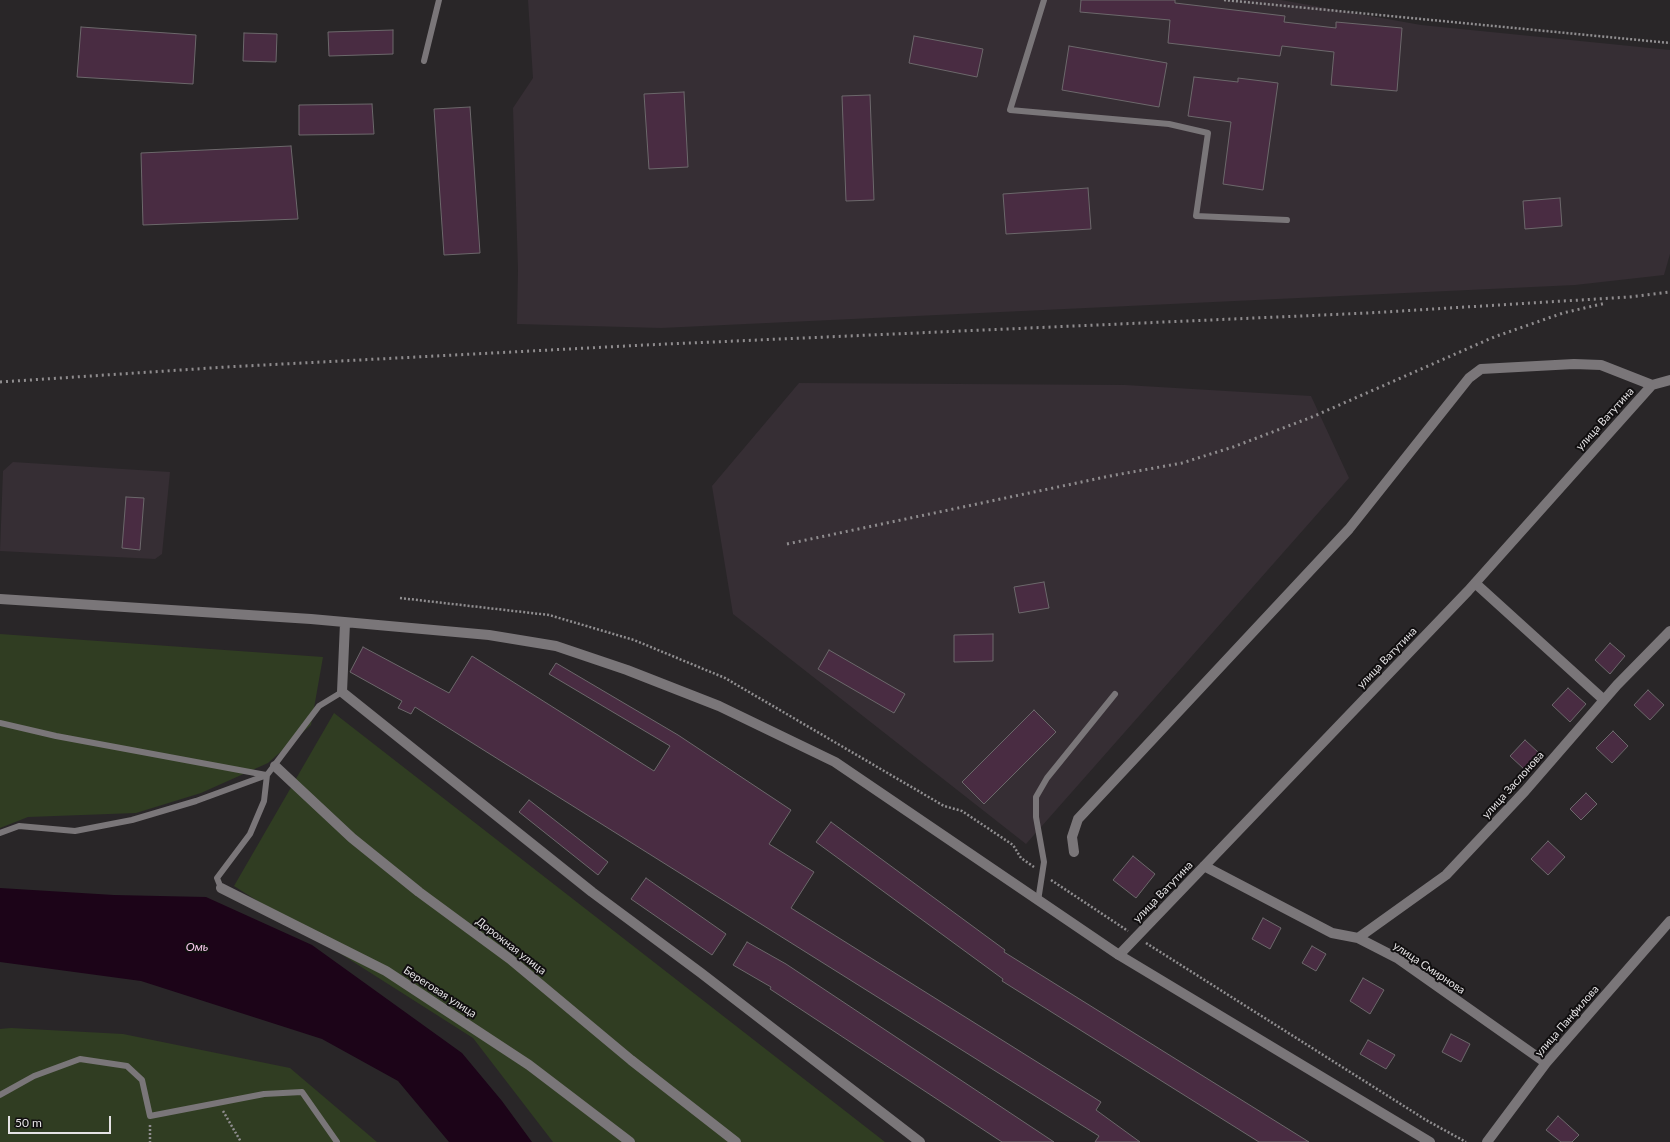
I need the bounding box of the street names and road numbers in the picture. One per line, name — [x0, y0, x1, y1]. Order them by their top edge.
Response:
street label: улица Ватутина — [1573, 385, 1637, 453]
street label: улица Ватутина — [1354, 625, 1420, 691]
street label: улица Заслонова — [1479, 749, 1547, 821]
street label: улица Ватутина — [1130, 859, 1196, 925]
street label: Дорожная улица — [473, 915, 549, 977]
street label: улица Смирнова — [1391, 939, 1467, 997]
street label: Береговая улица — [401, 964, 479, 1020]
street label: улица Панфилова — [1532, 983, 1602, 1059]

